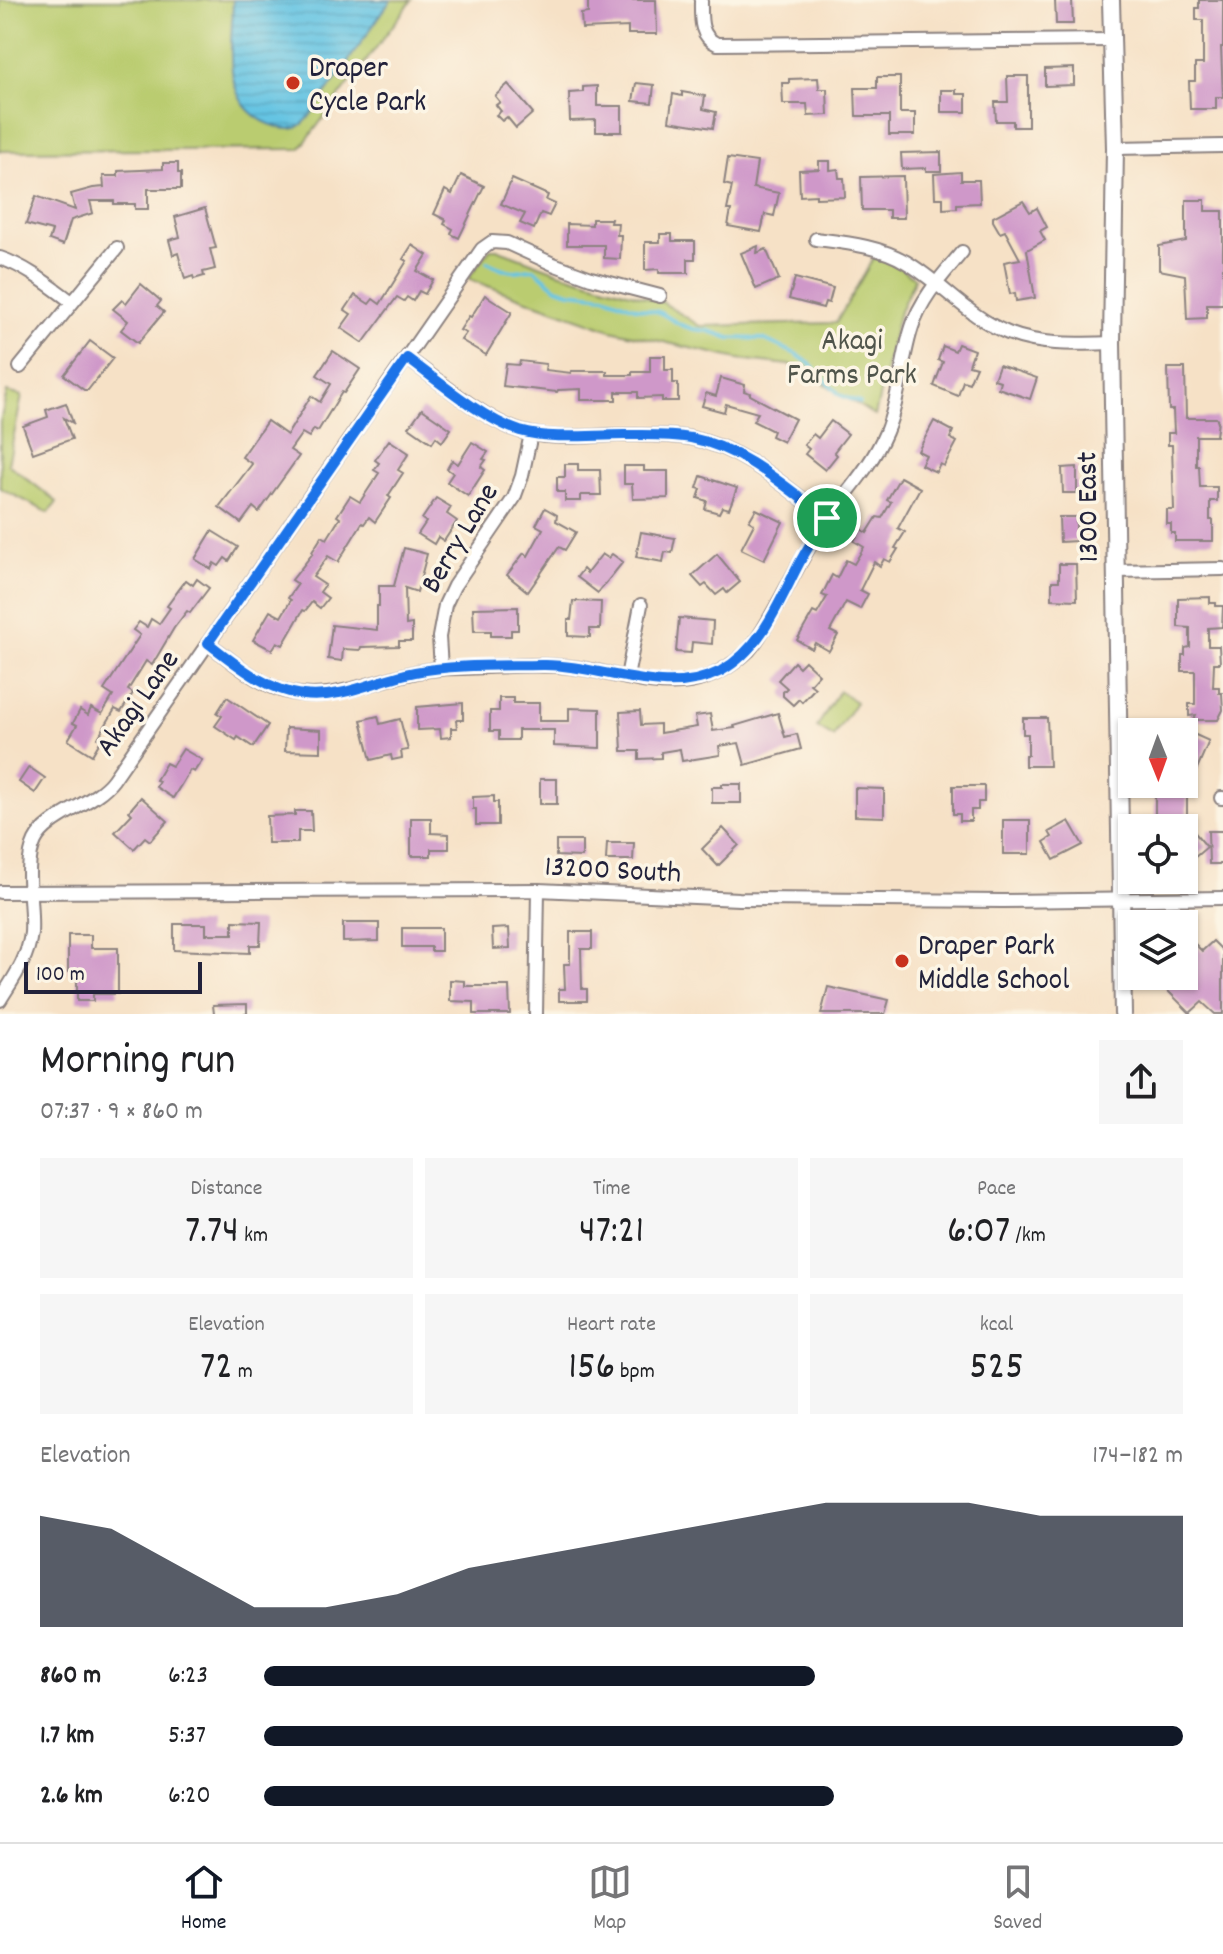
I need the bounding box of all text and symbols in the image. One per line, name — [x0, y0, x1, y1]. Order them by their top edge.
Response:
place label: Draper Cycle Park — [309, 49, 426, 126]
marker: Draper Cycle Park — [284, 74, 302, 92]
park label: Akagi Farms Park — [787, 322, 917, 399]
street label: 1300 East — [1068, 451, 1113, 563]
street label: Berry Lane — [412, 476, 512, 603]
pin — [793, 484, 861, 552]
icon: arrive — [805, 496, 849, 540]
street label: Akagi Lane — [87, 642, 192, 767]
north arrow — [1118, 718, 1198, 798]
map controls — [1118, 718, 1198, 990]
button: locate — [1118, 814, 1198, 894]
street label: 13200 South — [543, 847, 682, 898]
button: layers — [1118, 910, 1198, 990]
place label: Draper Park Middle School — [918, 927, 1069, 1004]
marker: Draper Park Middle School — [893, 952, 911, 970]
scale bar — [24, 958, 202, 994]
text: 100 m — [36, 960, 85, 991]
text: Morning run — [40, 1032, 235, 1095]
button: share — [1099, 1040, 1183, 1124]
text: 07:37 · 9 × 860 m — [40, 1094, 203, 1131]
text: Distance — [191, 1174, 262, 1205]
text: Time — [593, 1174, 630, 1205]
text: Pace — [977, 1174, 1016, 1205]
text: 7.74 — [185, 1205, 239, 1262]
text: 47:21 — [579, 1205, 644, 1262]
text: 6:07 — [947, 1205, 1010, 1262]
text: km — [239, 1221, 268, 1252]
text: /km — [1010, 1221, 1046, 1252]
text: Elevation — [188, 1310, 265, 1341]
text: Heart rate — [567, 1310, 656, 1341]
text: kcal — [980, 1310, 1013, 1341]
text: 72 — [200, 1341, 233, 1398]
text: 156 — [568, 1341, 615, 1398]
text: 525 — [969, 1341, 1024, 1398]
text: m — [233, 1357, 253, 1388]
text: bpm — [615, 1357, 655, 1388]
text: Elevation — [40, 1438, 130, 1475]
text: 174–182 m — [1092, 1438, 1183, 1475]
text: 860 m — [40, 1658, 101, 1695]
text: 6:23 — [168, 1658, 208, 1695]
text: 1.7 km — [40, 1718, 94, 1755]
text: 5:37 — [168, 1718, 206, 1755]
text: 2.6 km — [40, 1778, 103, 1815]
text: 6:20 — [168, 1778, 211, 1815]
tab: Home — [181, 1860, 227, 1939]
tab: Map — [588, 1860, 632, 1939]
tab: Saved — [993, 1860, 1042, 1939]

